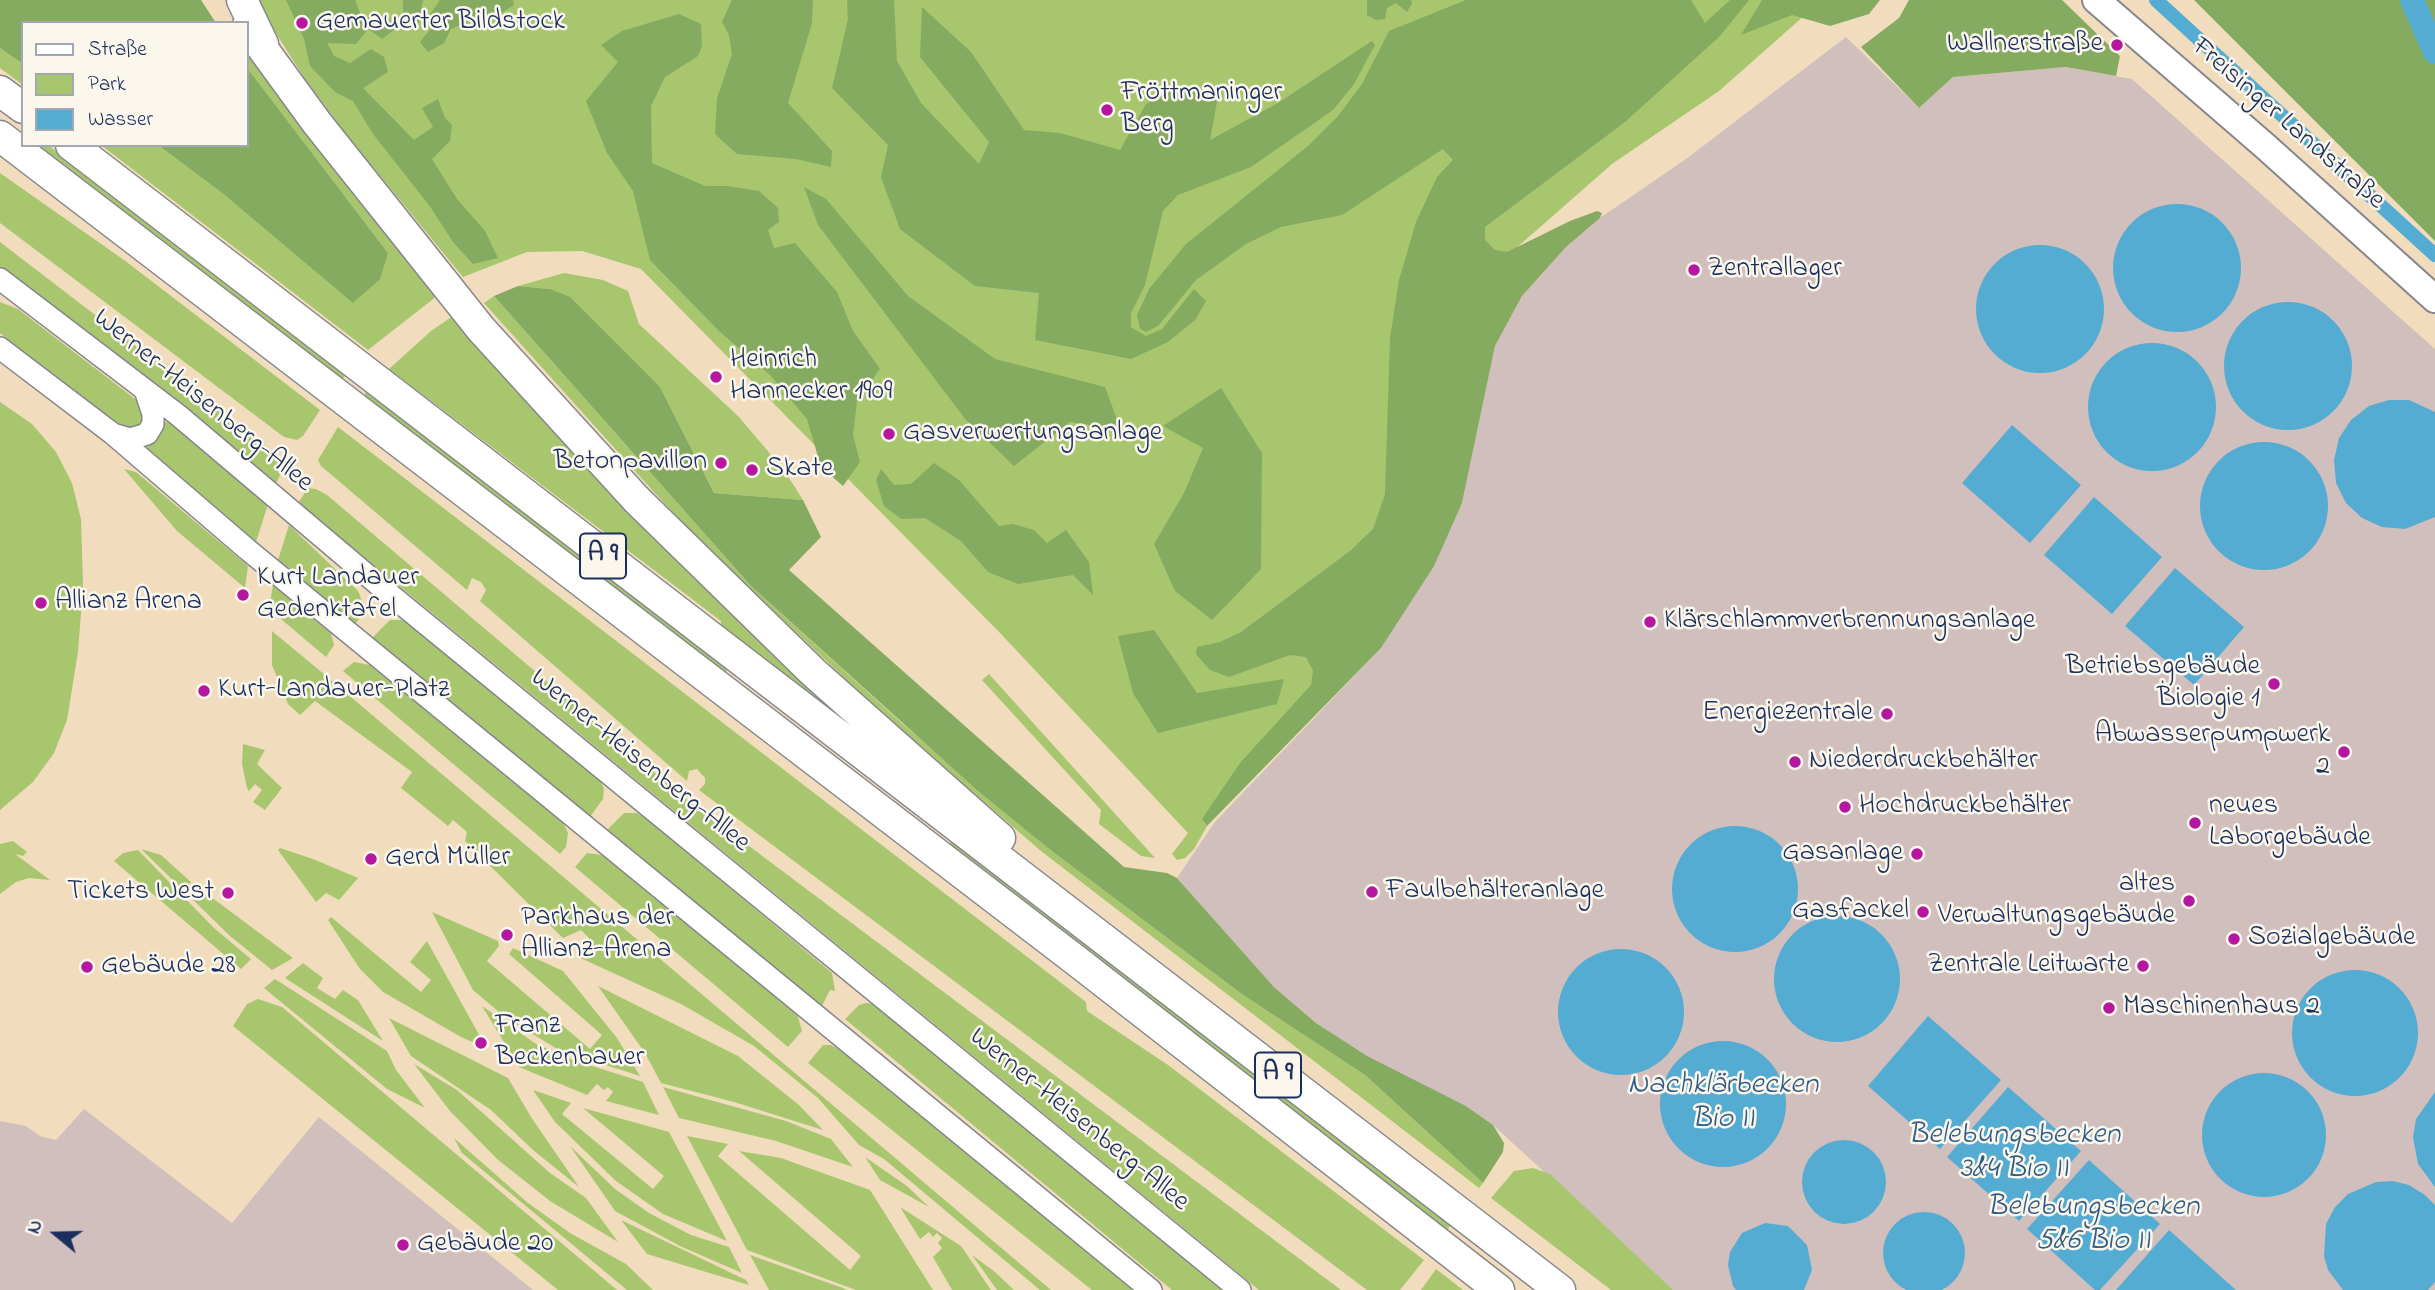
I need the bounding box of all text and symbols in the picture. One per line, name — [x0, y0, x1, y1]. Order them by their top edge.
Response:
place label: Gemauerter Bildstock — [316, 6, 565, 40]
marker: Gemauerter Bildstock — [294, 15, 310, 31]
legend — [21, 21, 248, 147]
place label: Wallnerstraße — [1947, 28, 2103, 62]
street label: Freisinger Landstraße — [2183, 32, 2391, 218]
text: Straße — [88, 35, 147, 65]
marker: Wallnerstraße — [2109, 37, 2125, 53]
text: Park — [88, 70, 126, 100]
place label: Fröttmaninger Berg — [1121, 77, 1282, 143]
marker: Fröttmaninger Berg — [1099, 102, 1115, 118]
text: Wasser — [88, 105, 153, 135]
place label: Zentrallager — [1708, 253, 1842, 287]
marker: Zentrallager — [1686, 262, 1702, 278]
street label: Werner-Heisenberg-Allee — [85, 303, 319, 501]
place label: Heinrich Hannecker 1909 — [730, 344, 892, 410]
marker: Heinrich Hannecker 1909 — [708, 369, 724, 385]
place label: Gasverwertungsanlage — [903, 417, 1162, 451]
marker: Gasverwertungsanlage — [881, 426, 897, 442]
place label: Betonpavillon — [554, 446, 707, 480]
place label: Skate — [766, 453, 833, 487]
marker: Betonpavillon — [713, 455, 729, 471]
marker: Skate — [744, 462, 760, 478]
road number: A 9 — [580, 534, 626, 578]
place label: Kurt Landauer Gedenktafel — [257, 562, 419, 628]
place label: Allianz Arena — [55, 586, 202, 620]
marker: Kurt Landauer Gedenktafel — [235, 587, 251, 603]
marker: Allianz Arena — [33, 595, 49, 611]
place label: Klärschlammverbrennungsanlage — [1664, 605, 2035, 639]
marker: Klärschlammverbrennungsanlage — [1642, 614, 1658, 630]
place label: Betriebsgebäude Biologie 1 — [2066, 651, 2260, 717]
street label: Werner-Heisenberg-Allee — [522, 663, 756, 861]
place label: Kurt-Landauer-Platz — [218, 674, 449, 708]
marker: Betriebsgebäude Biologie 1 — [2266, 676, 2282, 692]
marker: Kurt-Landauer-Platz — [196, 683, 212, 699]
place label: Energiezentrale — [1702, 697, 1873, 731]
marker: Energiezentrale — [1879, 706, 1895, 722]
place label: Abwasserpumpwerk 2 — [2095, 719, 2330, 785]
marker: Abwasserpumpwerk 2 — [2336, 744, 2352, 760]
place label: Niederdruckbehälter — [1809, 745, 2038, 779]
marker: Niederdruckbehälter — [1787, 754, 1803, 770]
place label: Hochdruckbehälter — [1859, 790, 2071, 824]
place label: neues Laborgebäude — [2209, 790, 2371, 856]
marker: Hochdruckbehälter — [1837, 799, 1853, 815]
marker: neues Laborgebäude — [2187, 815, 2203, 831]
place label: Gasanlage — [1782, 837, 1903, 871]
place label: Gerd Müller — [385, 842, 510, 876]
marker: Gasanlage — [1909, 846, 1925, 862]
marker: Gerd Müller — [363, 851, 379, 867]
place label: altes Verwaltungsgebäude — [1938, 868, 2175, 934]
place label: Faulbehälteranlage — [1386, 875, 1604, 909]
place label: Tickets West — [67, 876, 214, 910]
marker: Faulbehälteranlage — [1364, 884, 1380, 900]
marker: Tickets West — [220, 885, 236, 901]
marker: altes Verwaltungsgebäude — [2181, 893, 2197, 909]
place label: Gasfackel — [1792, 895, 1909, 929]
place label: Parkhaus der Allianz-Arena — [521, 902, 674, 968]
marker: Gasfackel — [1915, 904, 1931, 920]
place label: Sozialgebäude — [2248, 922, 2415, 956]
marker: Parkhaus der Allianz-Arena — [499, 927, 515, 943]
marker: Sozialgebäude — [2226, 931, 2242, 947]
place label: Zentrale Leitwarte — [1928, 949, 2129, 983]
place label: Gebäude 28 — [101, 950, 236, 984]
marker: Zentrale Leitwarte — [2135, 958, 2151, 974]
marker: Gebäude 28 — [79, 959, 95, 975]
place label: Maschinenhaus 2 — [2123, 991, 2320, 1025]
marker: Maschinenhaus 2 — [2101, 1000, 2117, 1016]
place label: Franz Beckenbauer — [495, 1010, 644, 1076]
street label: Werner-Heisenberg-Allee — [961, 1022, 1195, 1220]
marker: Franz Beckenbauer — [473, 1035, 489, 1051]
road number: A 9 — [1255, 1052, 1301, 1098]
water label: Nachklärbecken Bio II — [1628, 1069, 1818, 1140]
water label: Belebungsbecken 3&4 Bio II — [1908, 1119, 2120, 1190]
water label: Belebungsbecken 5&6 Bio II — [1987, 1191, 2199, 1262]
north arrow — [21, 1199, 91, 1269]
text: N — [21, 1217, 51, 1237]
place label: Gebäude 20 — [417, 1228, 553, 1262]
marker: Gebäude 20 — [395, 1237, 411, 1253]

